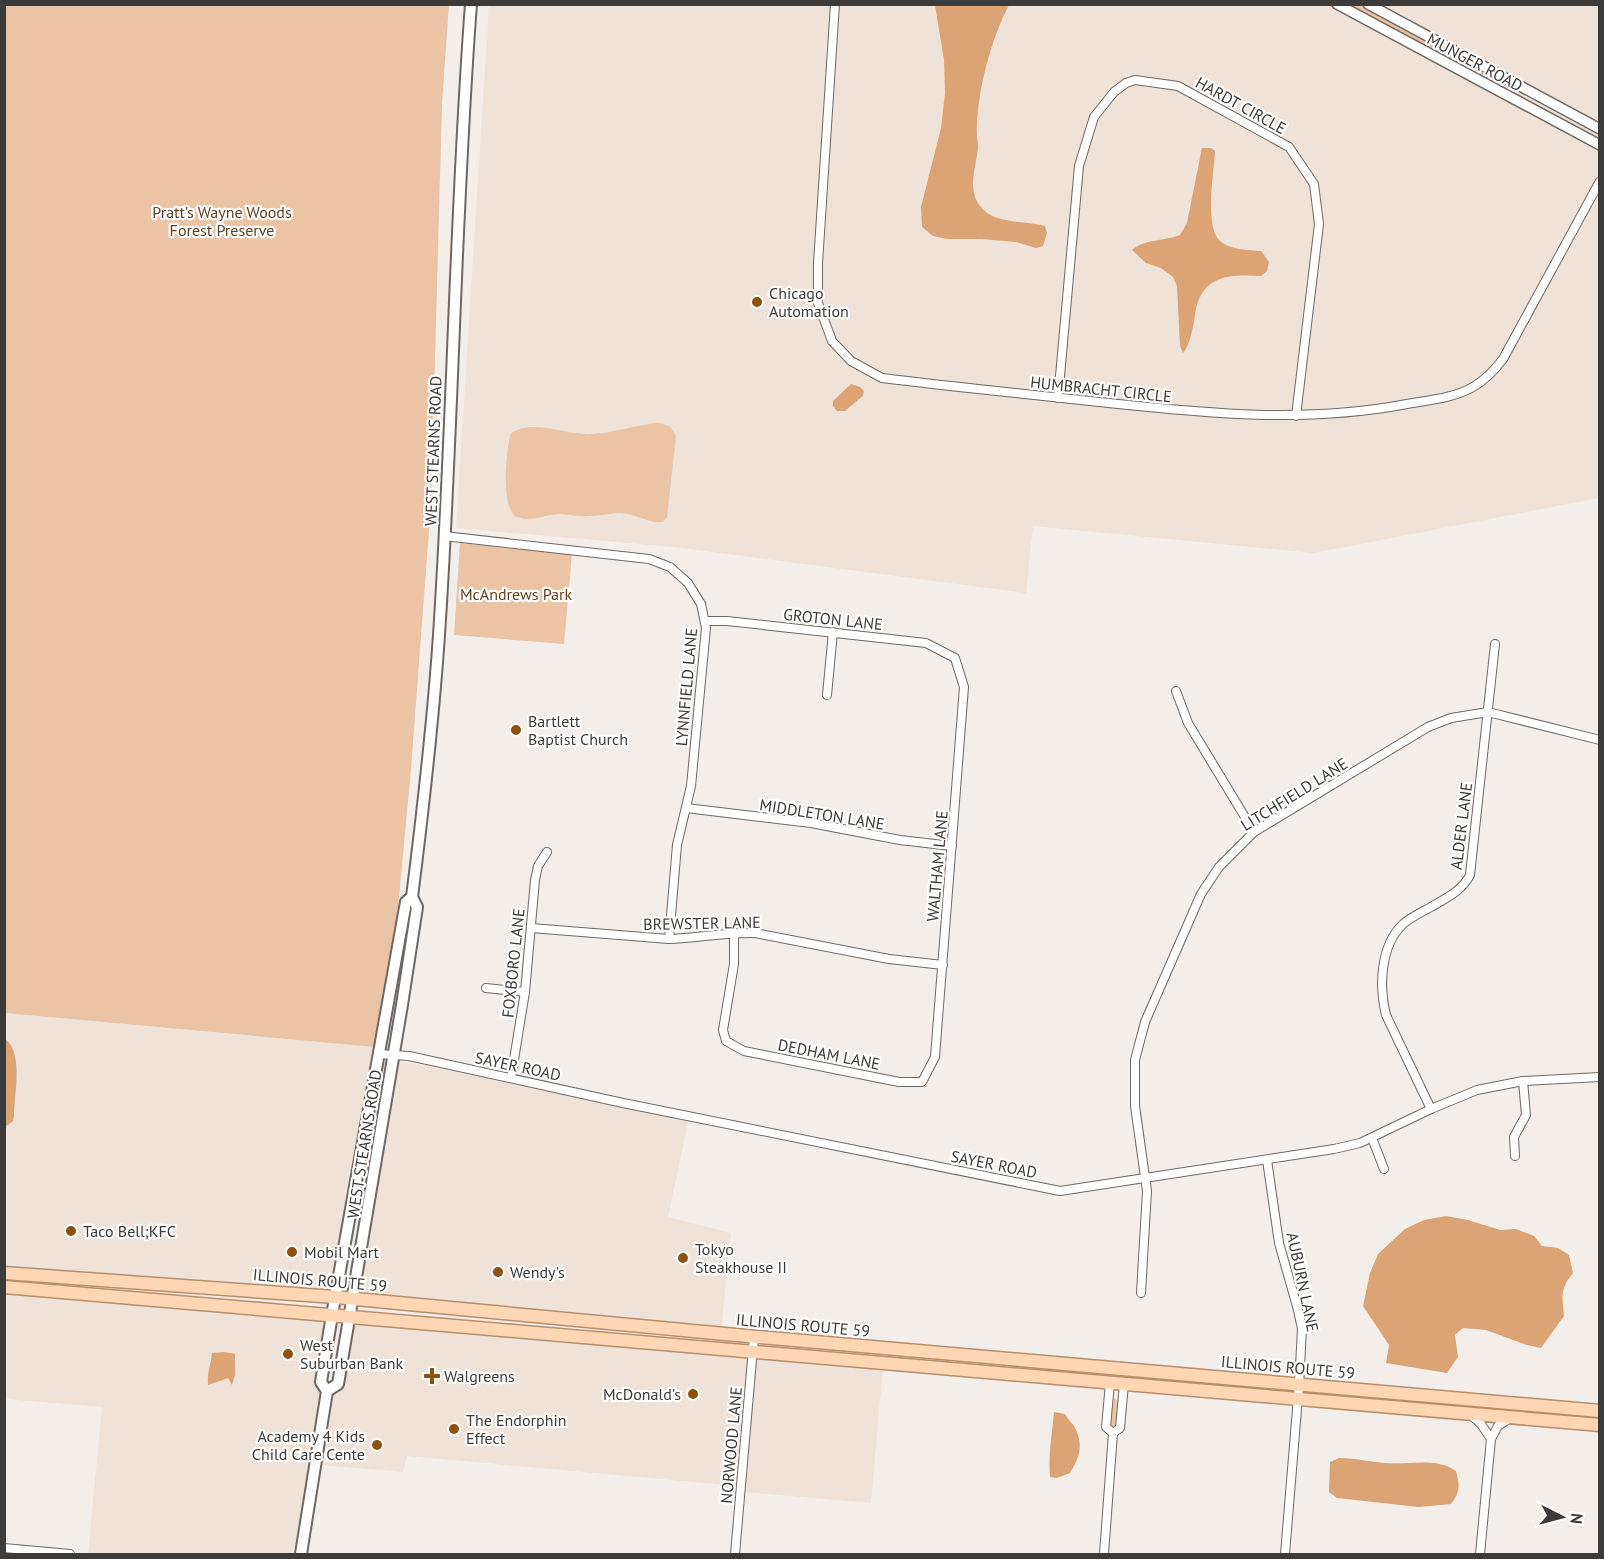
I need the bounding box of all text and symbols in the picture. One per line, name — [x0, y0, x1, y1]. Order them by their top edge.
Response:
street label: MUNGER ROAD — [1424, 28, 1526, 96]
street label: HARDT CIRCLE — [1192, 72, 1290, 138]
park label: Pratt’s Wayne Woods Forest Preserve — [152, 202, 292, 240]
place label: Chicago Automation — [769, 283, 849, 321]
marker: Chicago Automation — [750, 295, 764, 309]
street label: HUMBRACHT CIRCLE — [1029, 372, 1173, 406]
street label: WEST STEARNS ROAD — [420, 376, 446, 526]
park label: McAndrews Park — [460, 584, 572, 604]
street label: GROTON LANE — [782, 604, 884, 634]
street label: LYNNFIELD LANE — [671, 627, 701, 747]
place label: Bartlett Baptist Church — [528, 711, 628, 749]
marker: Bartlett Baptist Church — [509, 723, 523, 737]
street label: LITCHFIELD LANE — [1237, 753, 1351, 835]
street label: ALDER LANE — [1446, 781, 1476, 871]
street label: MIDDLETON LANE — [758, 794, 886, 834]
street label: WALTHAM LANE — [922, 810, 952, 922]
street label: FOXBORO LANE — [497, 907, 529, 1019]
street label: BREWSTER LANE — [643, 912, 761, 934]
street label: DEDHAM LANE — [776, 1034, 882, 1074]
street label: SAYER ROAD — [473, 1047, 563, 1085]
street label: WEST STEARNS ROAD — [342, 1068, 386, 1220]
street label: SAYER ROAD — [949, 1146, 1039, 1182]
place label: Taco Bell;KFC — [83, 1221, 176, 1241]
marker: Taco Bell;KFC — [64, 1224, 78, 1238]
street label: AUBURN LANE — [1283, 1230, 1323, 1334]
place label: Tokyo Steakhouse II — [695, 1239, 787, 1277]
place label: Mobil Mart — [304, 1242, 380, 1262]
marker: Mobil Mart — [285, 1245, 299, 1259]
marker: Tokyo Steakhouse II — [676, 1251, 690, 1265]
place label: Wendy's — [510, 1262, 565, 1282]
street label: ILLINOIS ROUTE 59 — [252, 1264, 388, 1296]
marker: Wendy's — [491, 1265, 505, 1279]
street label: ILLINOIS ROUTE 59 — [735, 1309, 871, 1341]
place label: West Suburban Bank — [300, 1335, 403, 1373]
marker: West Suburban Bank — [281, 1347, 295, 1361]
street label: ILLINOIS ROUTE 59 — [1220, 1351, 1356, 1383]
place label: Walgreens — [444, 1366, 515, 1386]
marker: Walgreens — [425, 1369, 439, 1383]
place label: McDonald's — [603, 1384, 681, 1404]
street label: NORWOOD LANE — [716, 1386, 746, 1504]
marker: McDonald's — [686, 1387, 700, 1401]
place label: The Endorphin Effect — [466, 1410, 566, 1448]
marker: The Endorphin Effect — [447, 1422, 461, 1436]
place label: Academy 4 Kids Child Care Cente — [252, 1426, 365, 1464]
marker: Academy 4 Kids Child Care Cente — [370, 1438, 384, 1452]
north arrow — [1532, 1487, 1592, 1547]
text: N — [1566, 1512, 1587, 1525]

